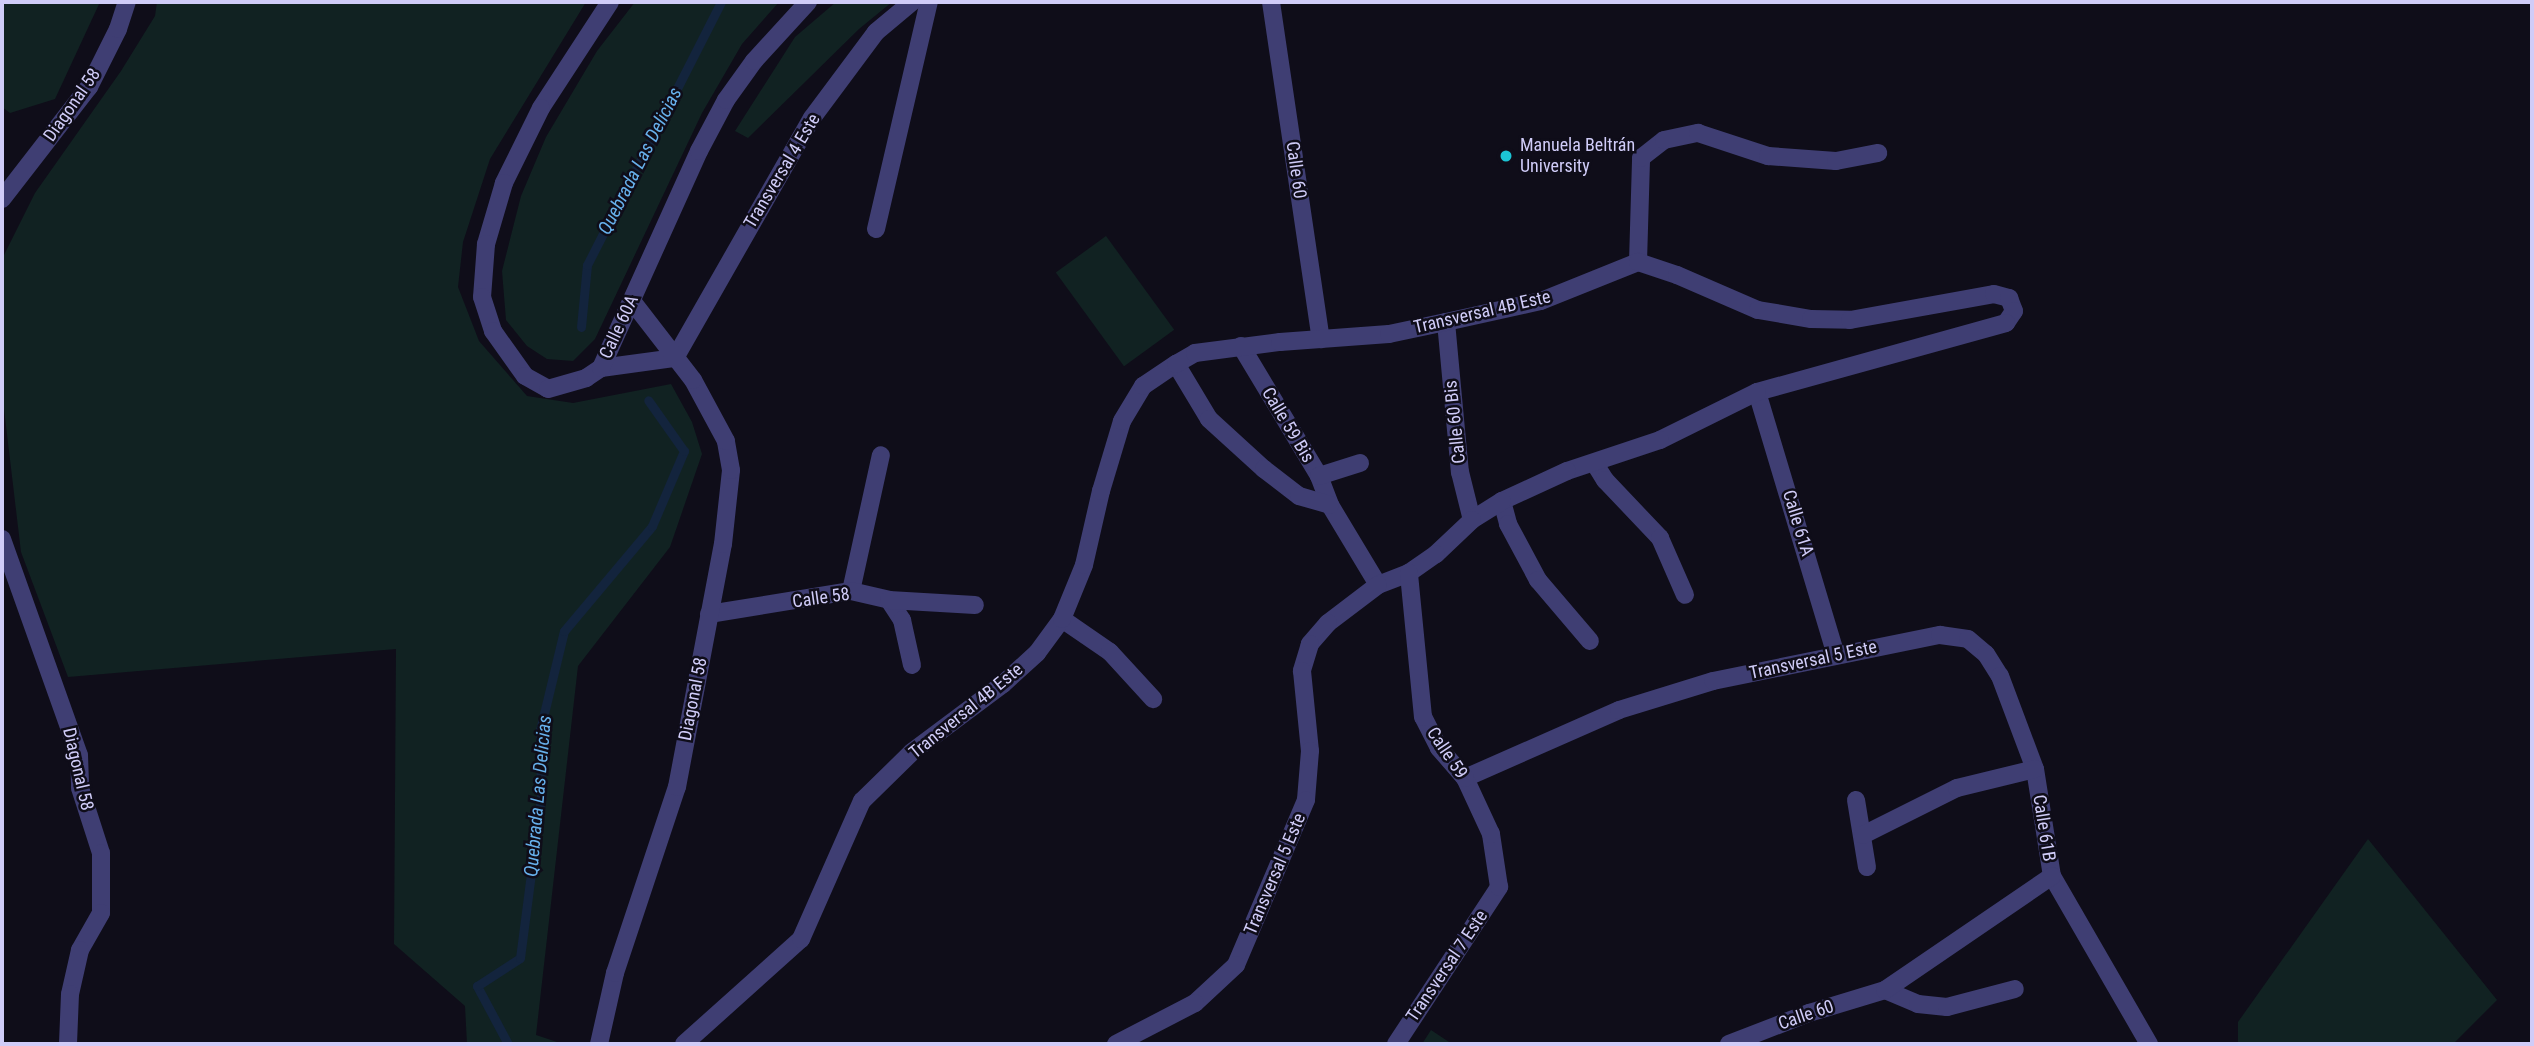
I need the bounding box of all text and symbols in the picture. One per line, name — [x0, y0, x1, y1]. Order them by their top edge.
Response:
street label: Diagonal 58 — [39, 64, 105, 146]
water label: Quebrada Las Delicias — [593, 84, 687, 238]
street label: Transversal 4 Este — [739, 110, 825, 232]
place label: Manuela Beltrán University — [1520, 135, 1635, 178]
street label: Calle 60 — [1281, 140, 1311, 200]
marker: Manuela Beltrán University — [1498, 148, 1514, 164]
street label: Transversal 4B Este — [1411, 286, 1553, 338]
street label: Calle 60A — [595, 292, 643, 362]
street label: Calle 60 Bis — [1440, 379, 1470, 465]
street label: Calle 59 Bis — [1257, 384, 1319, 466]
street label: Calle 61A — [1778, 487, 1818, 559]
street label: Calle 58 — [791, 583, 851, 613]
street label: Transversal 5 Este — [1747, 636, 1879, 684]
street label: Diagonal 58 — [674, 656, 712, 742]
street label: Transversal 4B Este — [905, 659, 1027, 763]
water label: Quebrada Las Delicias — [520, 714, 556, 878]
street label: Calle 59 — [1422, 723, 1472, 783]
street label: Diagonal 58 — [58, 725, 98, 813]
street label: Calle 61B — [2028, 793, 2060, 863]
street label: Transversal 5 Este — [1240, 810, 1310, 938]
street label: Transversal 7 Este — [1402, 906, 1492, 1026]
street label: Calle 60 — [1775, 995, 1837, 1035]

